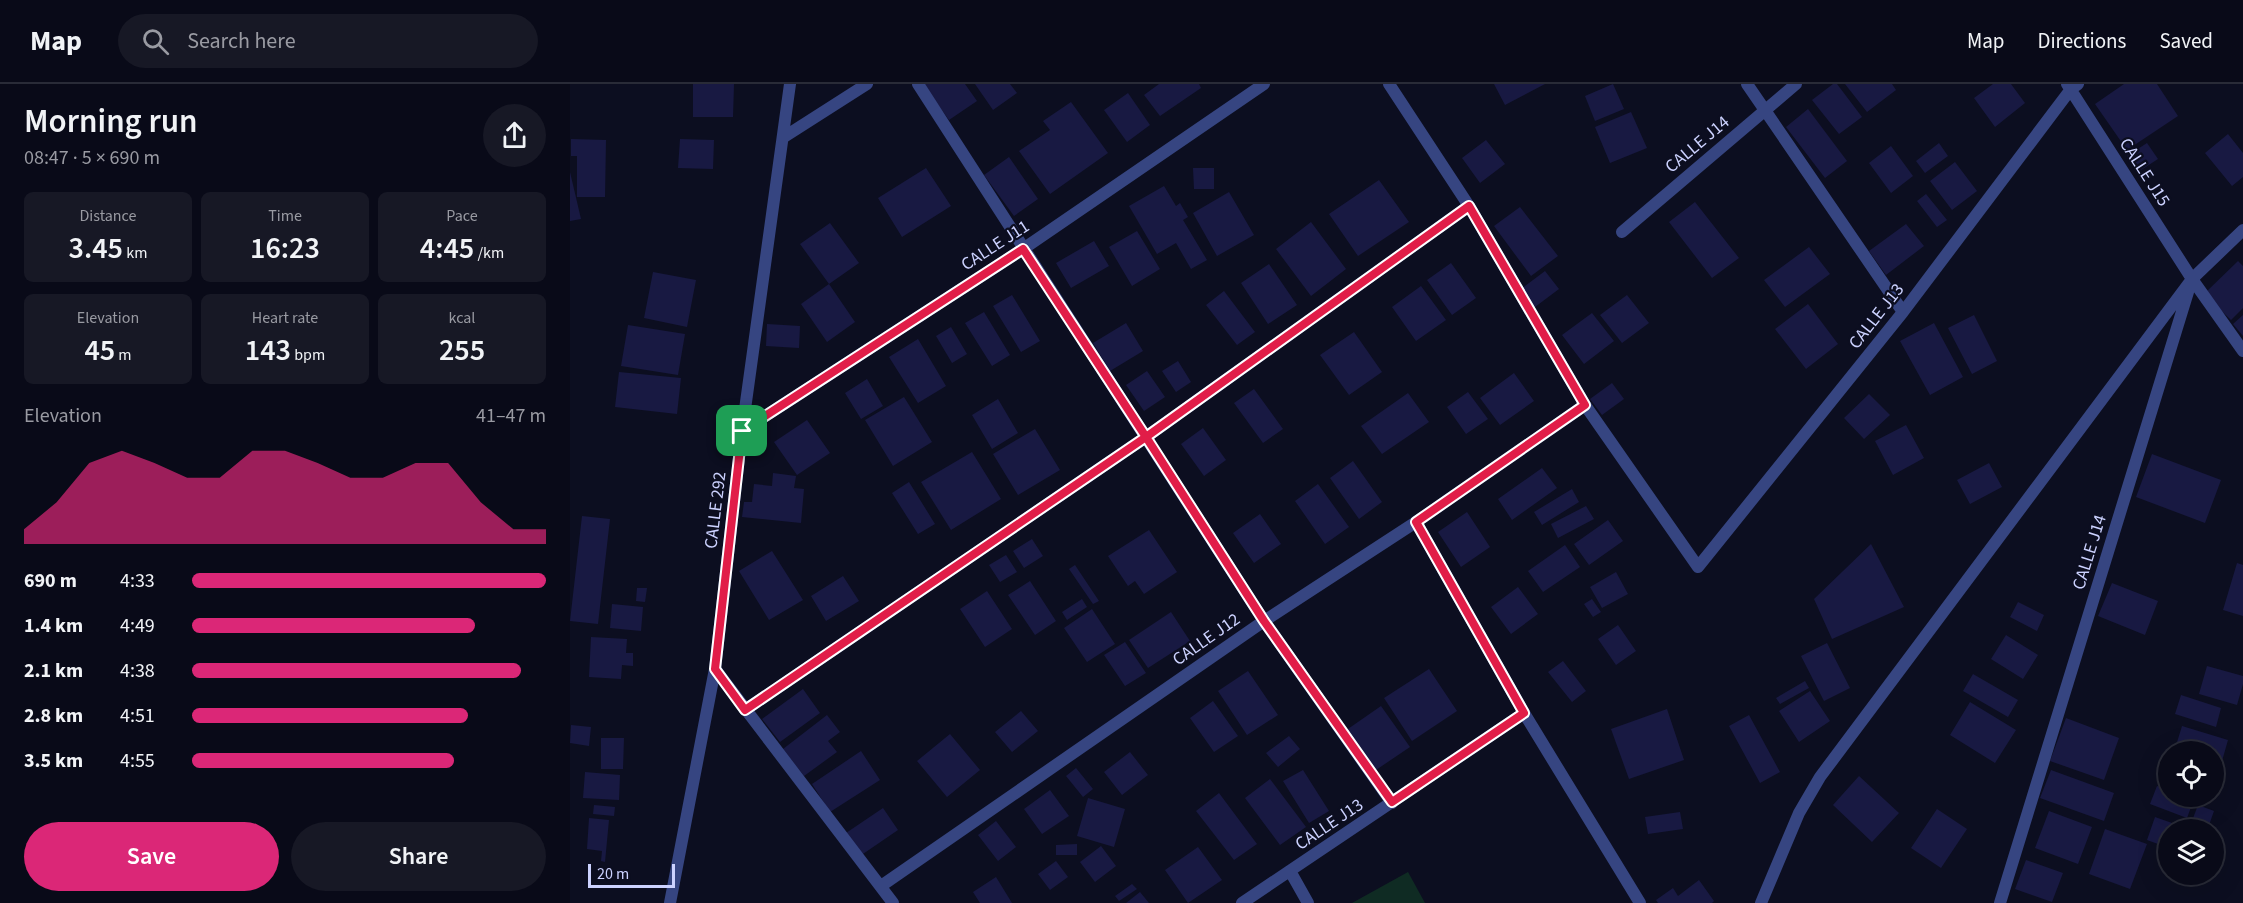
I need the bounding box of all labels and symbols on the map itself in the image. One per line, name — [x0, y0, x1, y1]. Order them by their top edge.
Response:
street label: CALLE J14 — [1660, 110, 1735, 179]
street label: CALLE J15 — [2113, 133, 2176, 211]
street label: CALLE J11 — [956, 214, 1034, 277]
street label: CALLE J13 — [1843, 278, 1910, 354]
pin — [716, 405, 767, 456]
street label: CALLE 292 — [698, 470, 733, 550]
street label: CALLE J14 — [2066, 512, 2113, 593]
street label: CALLE J12 — [1168, 607, 1245, 672]
street label: CALLE J13 — [1290, 792, 1368, 856]
scale bar — [588, 861, 675, 888]

